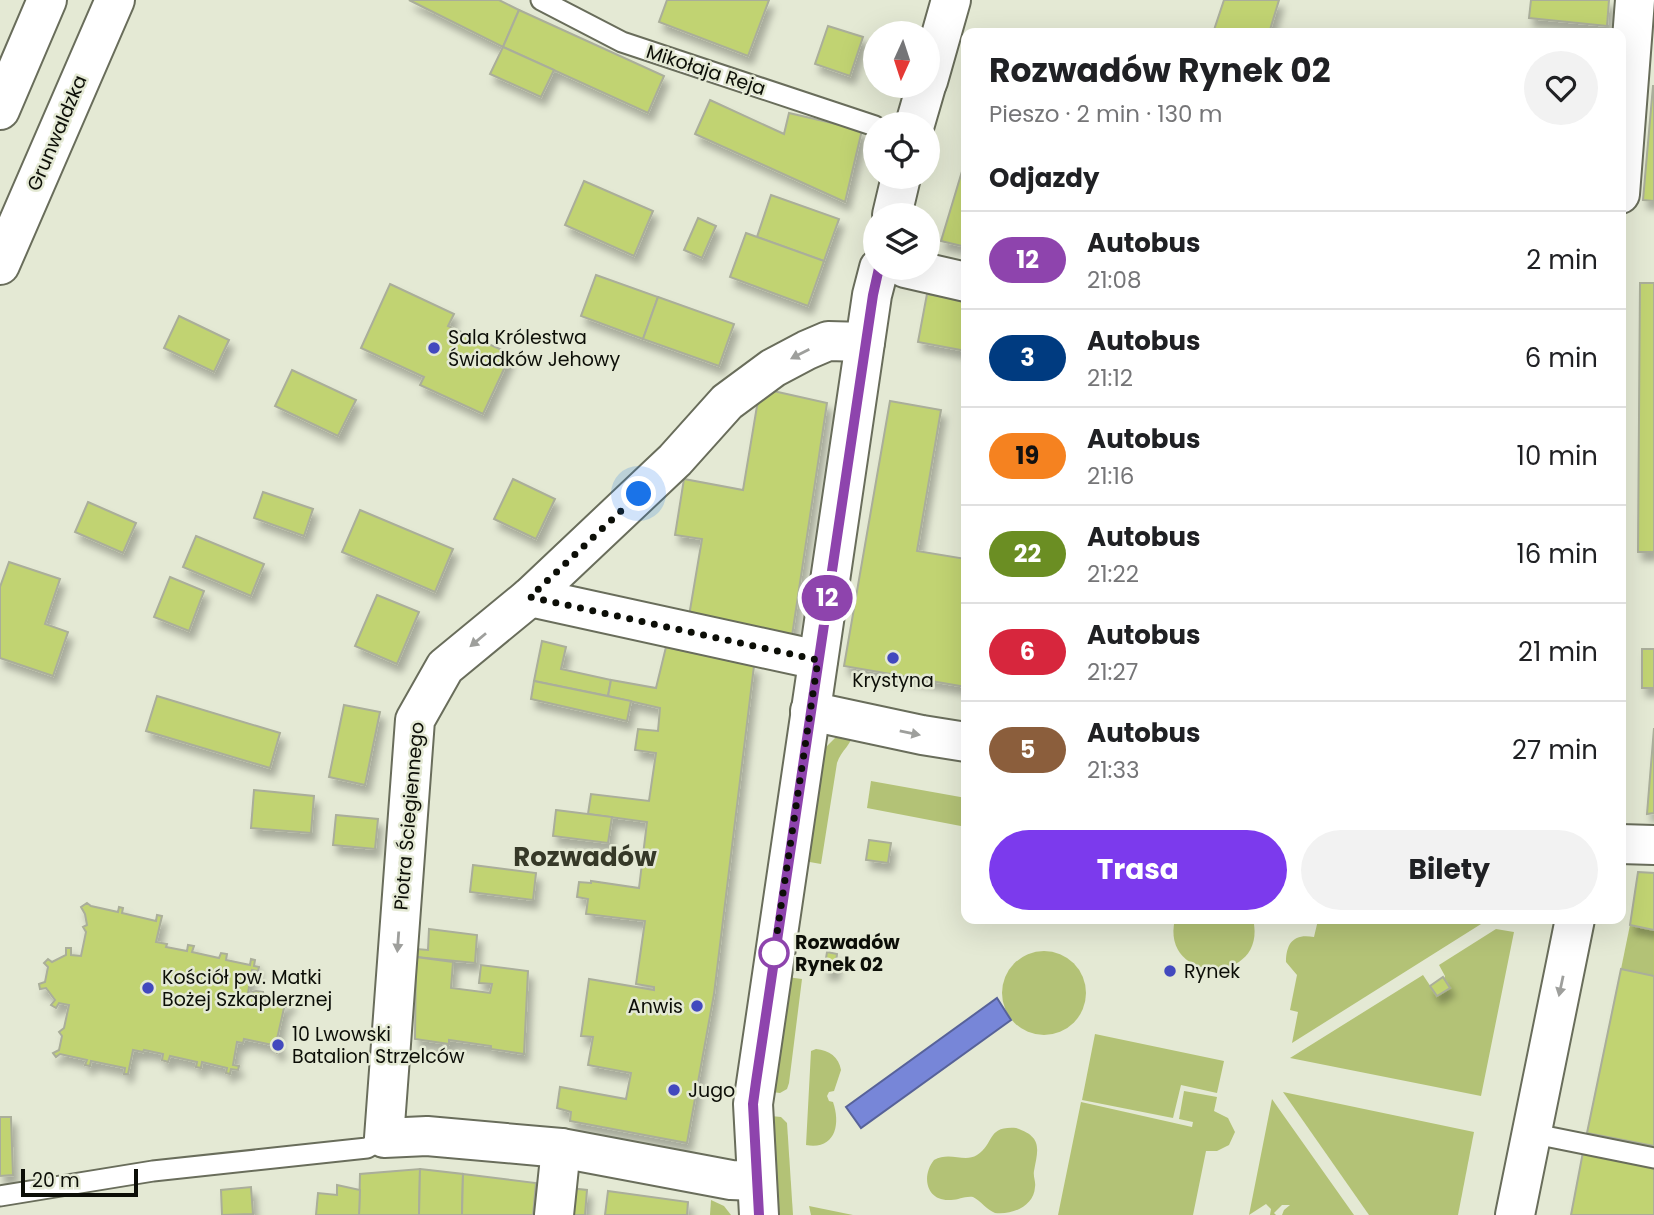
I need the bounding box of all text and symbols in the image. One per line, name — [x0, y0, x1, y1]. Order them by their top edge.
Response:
north arrow — [863, 21, 940, 98]
map controls — [863, 21, 940, 280]
street label: Mikołaja Reja — [643, 38, 769, 102]
text: Rozwadów Rynek 02 — [989, 47, 1331, 94]
button: heart — [1524, 51, 1598, 125]
street label: Grunwaldzka — [20, 71, 94, 195]
text: Pieszo · 2 min · 130 m — [989, 98, 1222, 130]
button: locate — [863, 112, 940, 189]
text: Odjazdy — [989, 160, 1099, 196]
button: layers — [863, 203, 940, 280]
text: Autobus — [1087, 225, 1201, 261]
text: 2 min — [1526, 242, 1598, 278]
text: 12 — [1016, 243, 1039, 276]
text: 21:08 — [1087, 264, 1141, 296]
text: Autobus — [1087, 323, 1201, 359]
place label: Sala Królestwa Świadków Jehowy — [448, 324, 620, 373]
marker: Sala Królestwa Świadków Jehowy — [426, 340, 442, 356]
text: 6 min — [1525, 340, 1598, 376]
text: 3 — [1020, 341, 1035, 374]
one-way arrow — [790, 348, 810, 359]
text: 21:12 — [1087, 362, 1133, 394]
text: Autobus — [1087, 421, 1201, 457]
text: 10 min — [1517, 438, 1598, 474]
text: 19 — [1016, 439, 1039, 472]
text: 21:16 — [1087, 460, 1134, 492]
your location — [621, 476, 656, 511]
text: Autobus — [1087, 519, 1201, 555]
text: 16 min — [1516, 536, 1598, 572]
text: 22 — [1014, 537, 1041, 570]
text: 21:22 — [1087, 558, 1139, 590]
line badge: 12 — [796, 575, 858, 621]
text: 12 — [816, 581, 838, 614]
text: Autobus — [1087, 617, 1201, 653]
one-way arrow — [469, 632, 486, 647]
text: 21 min — [1518, 634, 1598, 670]
text: 6 — [1020, 635, 1035, 668]
marker: Krystyna — [885, 650, 901, 666]
text: 21:27 — [1087, 656, 1138, 688]
place label: Krystyna — [852, 667, 934, 694]
text: Autobus — [1087, 715, 1201, 751]
street label: Piotra Ściegiennego — [387, 721, 431, 911]
one-way arrow — [899, 727, 921, 738]
text: 27 min — [1512, 732, 1598, 768]
text: 5 — [1020, 733, 1035, 766]
text: 21:33 — [1087, 754, 1140, 786]
button: Trasa — [989, 830, 1287, 910]
button: Bilety — [1301, 830, 1598, 910]
district label: Rozwadów — [513, 839, 657, 875]
place label: Rozwadów Rynek 02 — [795, 929, 900, 978]
one-way arrow — [392, 931, 403, 953]
marker: Rozwadów Rynek 02 — [759, 938, 789, 968]
place label: Rynek — [1184, 958, 1240, 985]
marker: Rynek — [1162, 963, 1178, 979]
place label: Kościół pw. Matki Bożej Szkaplerznej — [162, 964, 332, 1013]
one-way arrow — [1556, 975, 1567, 997]
marker: Kościół pw. Matki Bożej Szkaplerznej — [140, 980, 156, 996]
place label: Anwis — [628, 993, 683, 1020]
marker: Anwis — [689, 998, 705, 1014]
place label: 10 Lwowski Batalion Strzelców — [292, 1021, 465, 1070]
marker: 10 Lwowski Batalion Strzelców — [270, 1037, 286, 1053]
place label: Jugo — [688, 1077, 735, 1104]
marker: Jugo — [666, 1082, 682, 1098]
scale bar — [21, 1166, 138, 1198]
text: 20 m — [32, 1167, 80, 1194]

